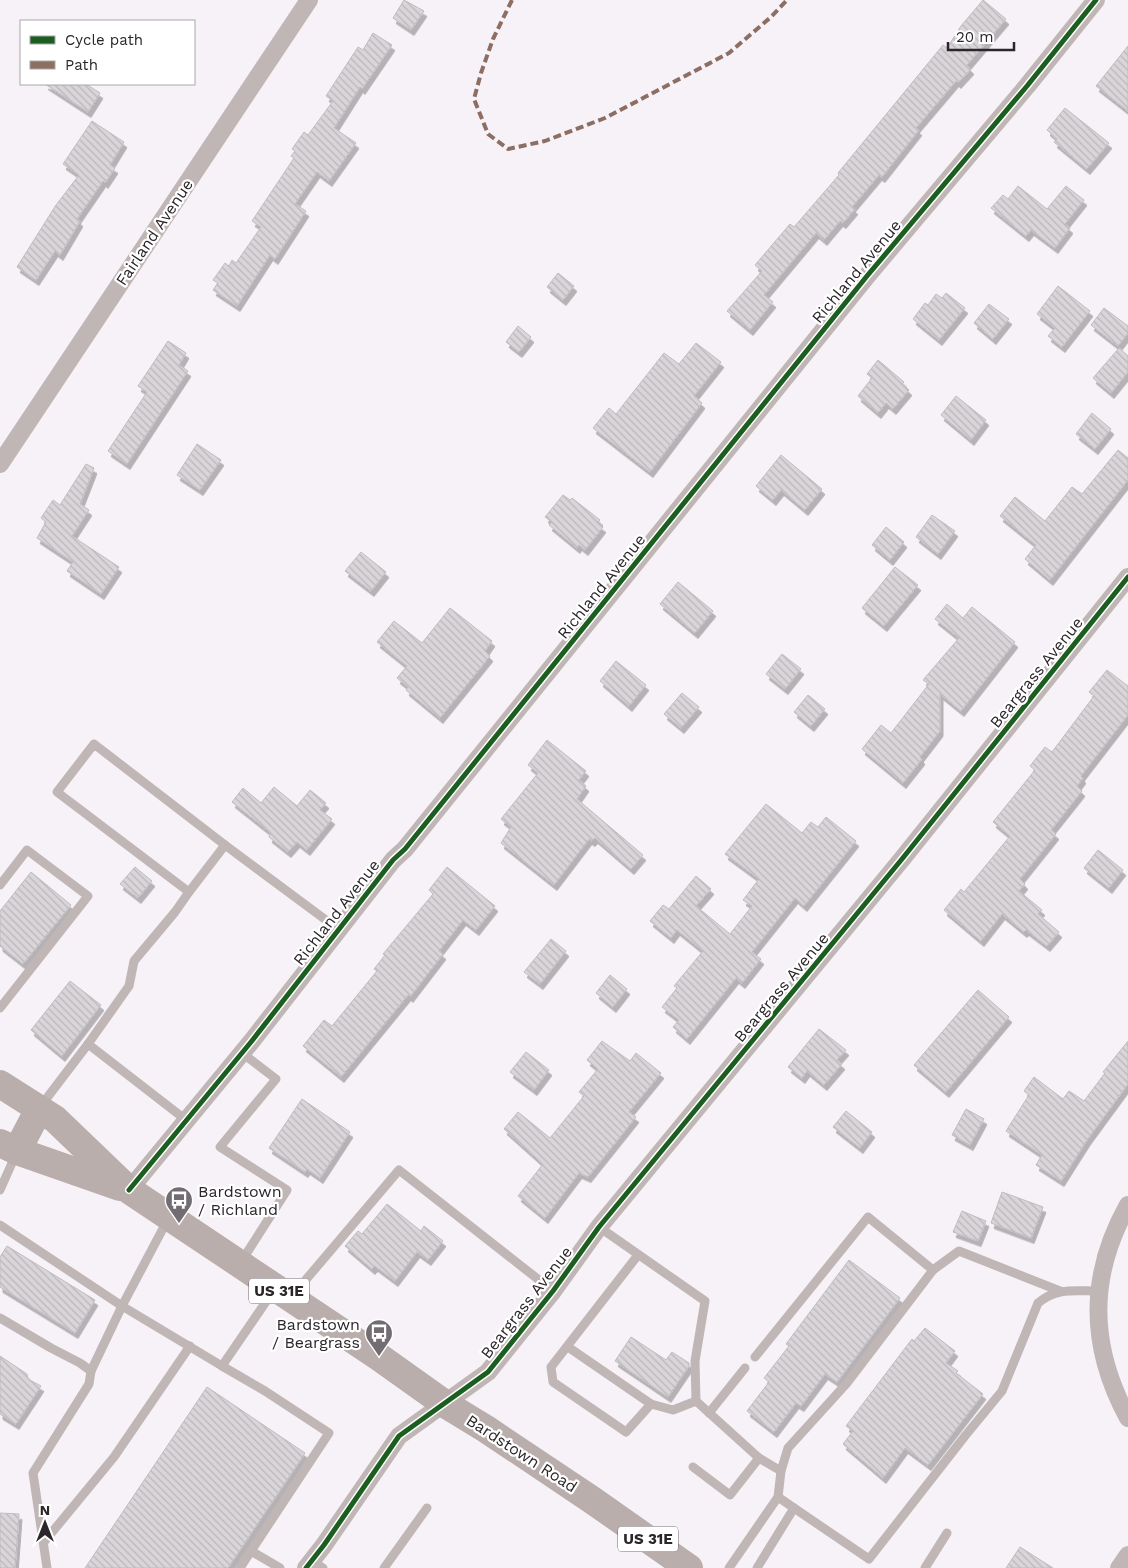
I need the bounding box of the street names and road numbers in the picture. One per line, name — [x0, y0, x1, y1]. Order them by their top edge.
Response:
street label: Fairland Avenue — [112, 176, 197, 289]
street label: Richland Avenue — [808, 216, 905, 327]
street label: Richland Avenue — [553, 530, 649, 642]
street label: Beargrass Avenue — [986, 613, 1087, 732]
street label: Richland Avenue — [289, 856, 384, 969]
street label: Beargrass Avenue — [730, 929, 833, 1046]
street label: Beargrass Avenue — [477, 1242, 576, 1362]
road number: US 31E — [249, 1278, 309, 1304]
street label: Bardstown Road — [463, 1411, 581, 1496]
road number: US 31E — [618, 1526, 678, 1552]

